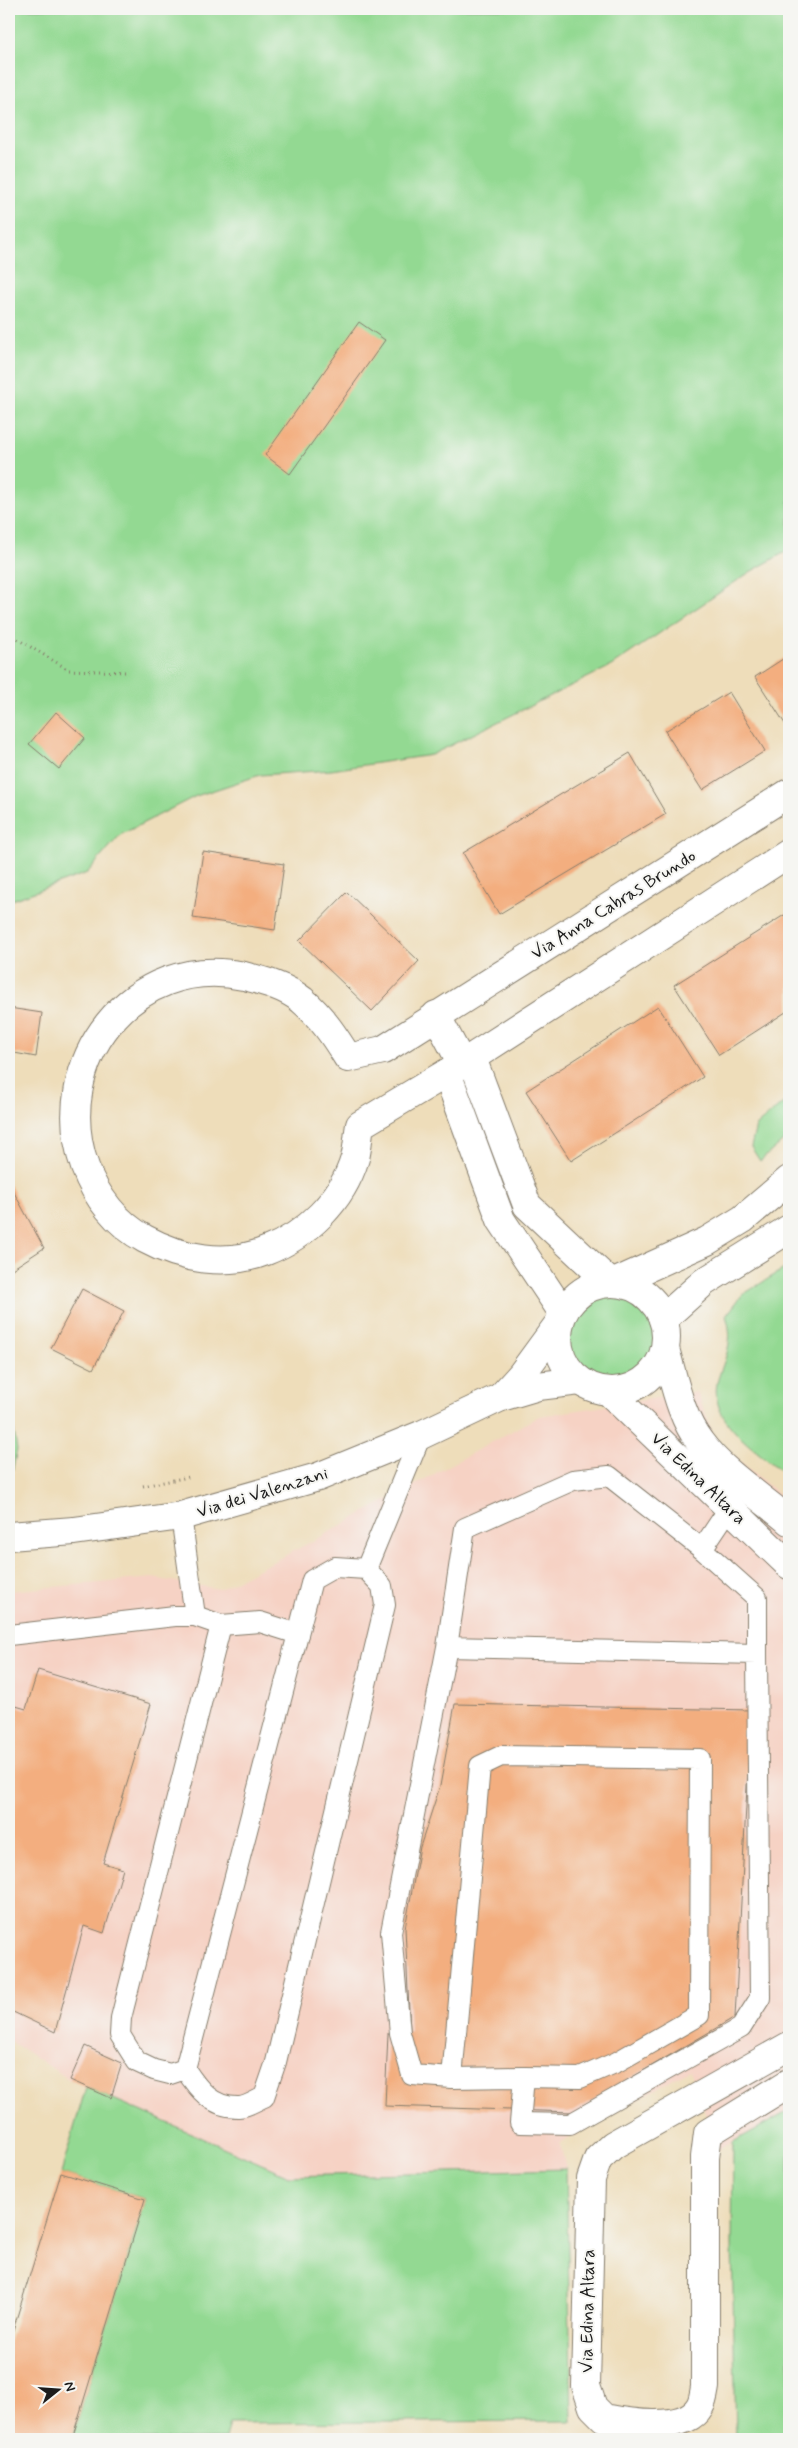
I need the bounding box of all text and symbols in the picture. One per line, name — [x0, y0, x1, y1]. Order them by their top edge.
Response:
street label: Via Anna Cabras Brundo — [526, 844, 701, 965]
street label: Via Edina Altara — [645, 1427, 751, 1530]
street label: Via dei Valenzani — [194, 1462, 331, 1524]
street label: Via Edina Altara — [575, 2249, 601, 2373]
north arrow — [32, 2366, 82, 2416]
text: N — [60, 2379, 79, 2394]

